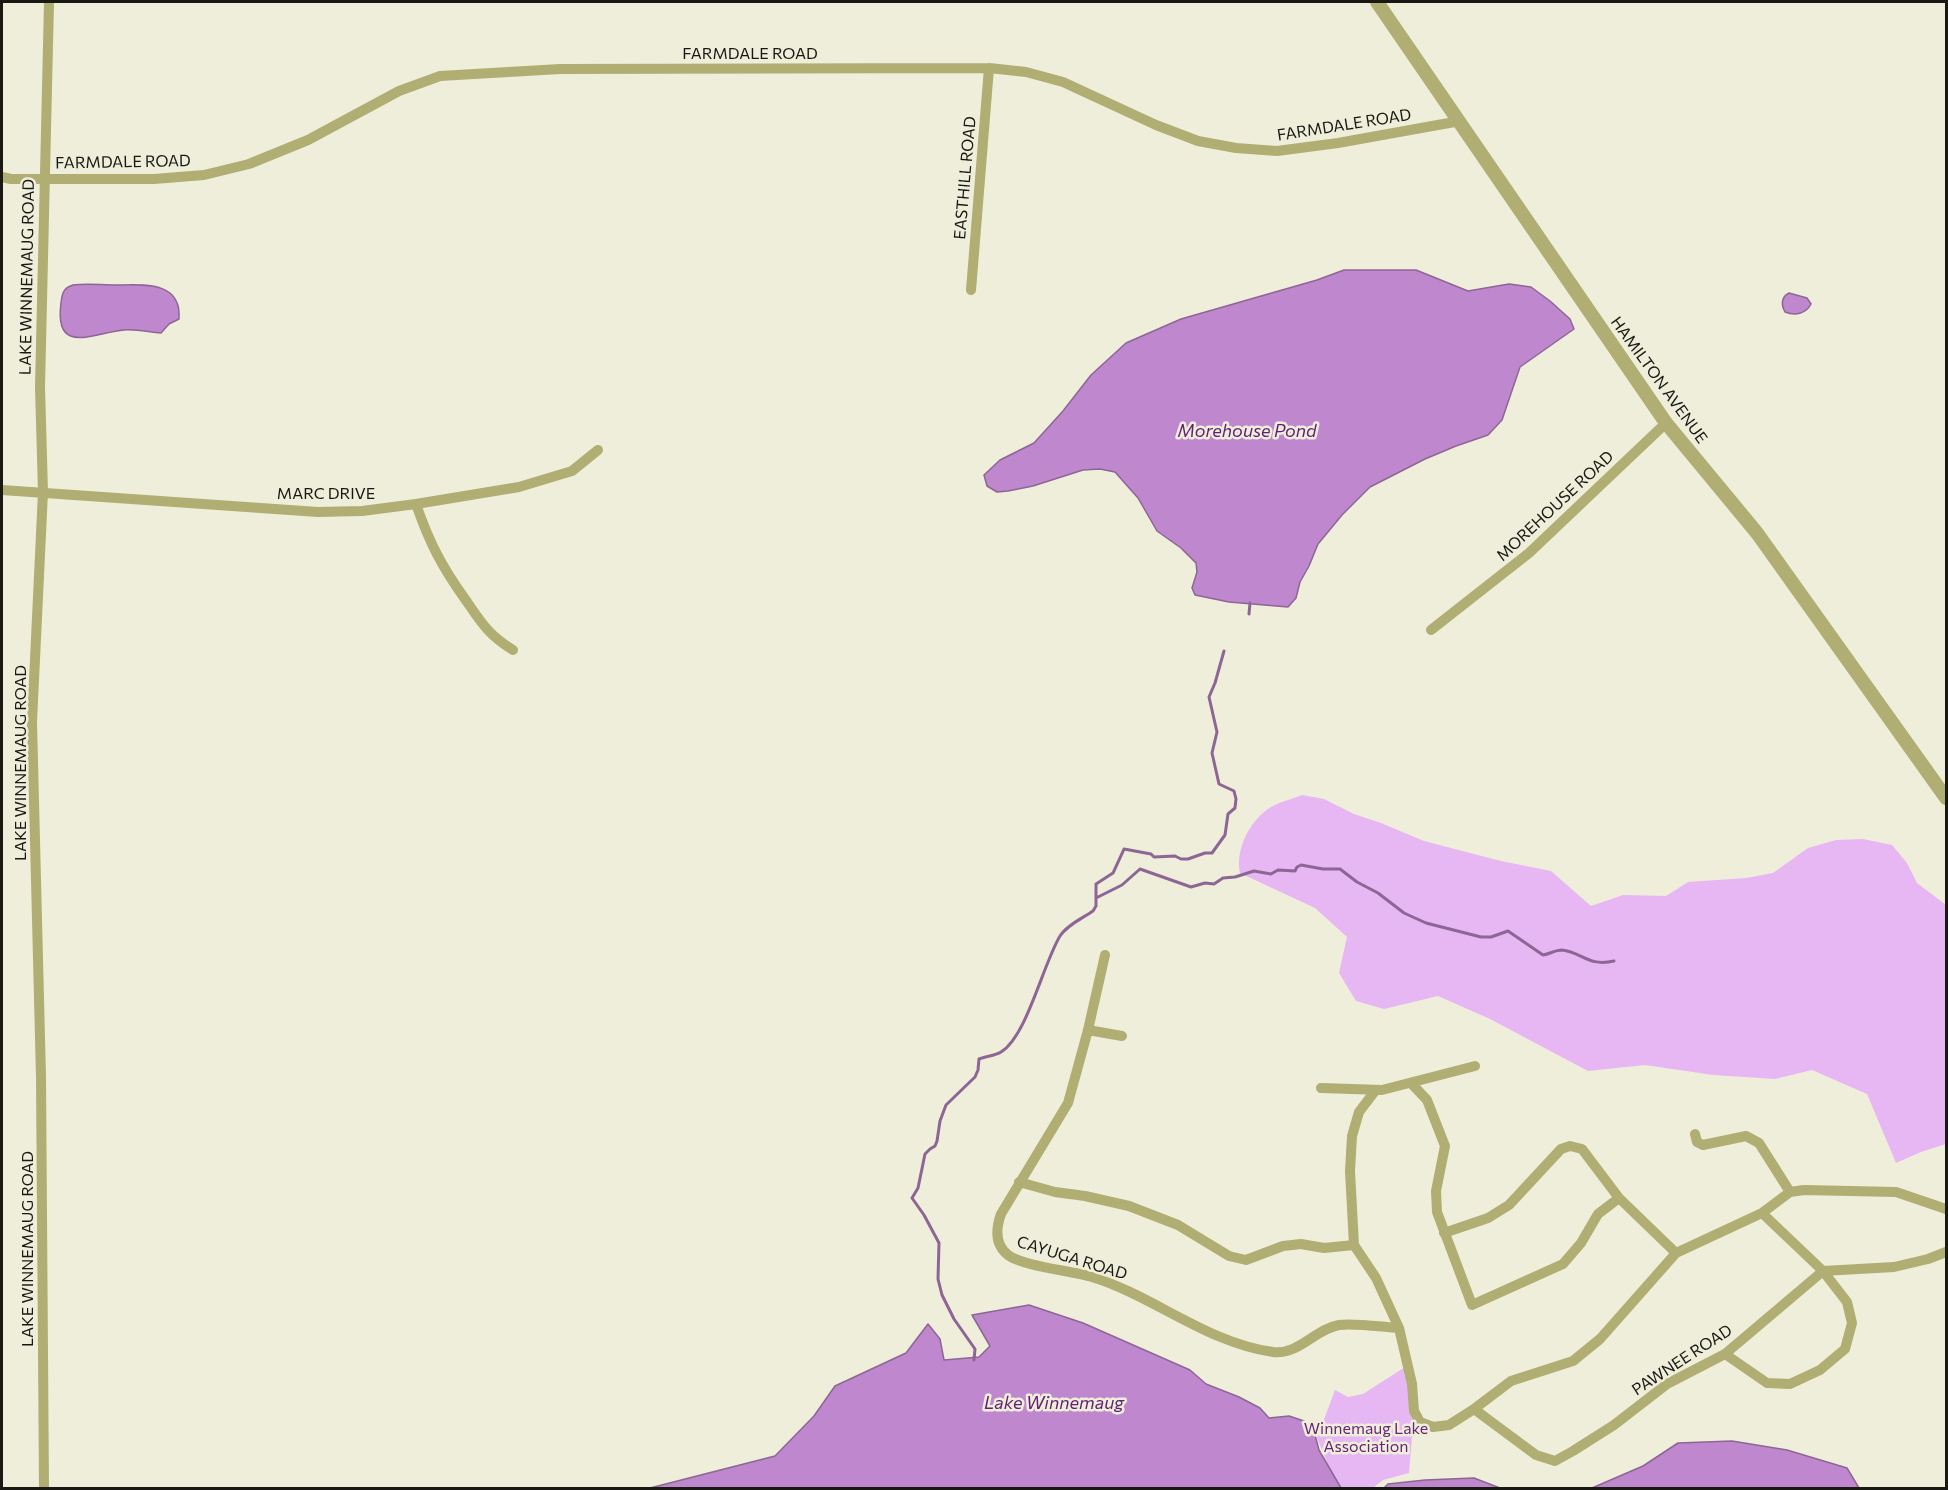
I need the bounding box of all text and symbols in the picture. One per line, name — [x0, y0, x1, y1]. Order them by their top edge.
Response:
street label: FARMDALE ROAD — [682, 44, 818, 64]
street label: FARMDALE ROAD — [1276, 105, 1412, 145]
street label: EASTHILL ROAD — [950, 116, 980, 240]
street label: FARMDALE ROAD — [55, 151, 191, 173]
street label: LAKE WINNEMAUG ROAD — [16, 179, 38, 375]
street label: HAMILTON AVENUE — [1607, 313, 1711, 447]
water label: Morehouse Pond — [1177, 420, 1317, 442]
street label: MOREHOUSE ROAD — [1493, 447, 1617, 565]
street label: MARC DRIVE — [277, 484, 375, 504]
street label: LAKE WINNEMAUG ROAD — [11, 665, 31, 861]
street label: LAKE WINNEMAUG ROAD — [18, 1151, 38, 1347]
street label: CAYUGA ROAD — [1014, 1232, 1130, 1284]
street label: PAWNEE ROAD — [1628, 1321, 1736, 1399]
water label: Lake Winnemaug — [984, 1392, 1124, 1414]
park label: Winnemaug Lake Association — [1304, 1419, 1428, 1457]

